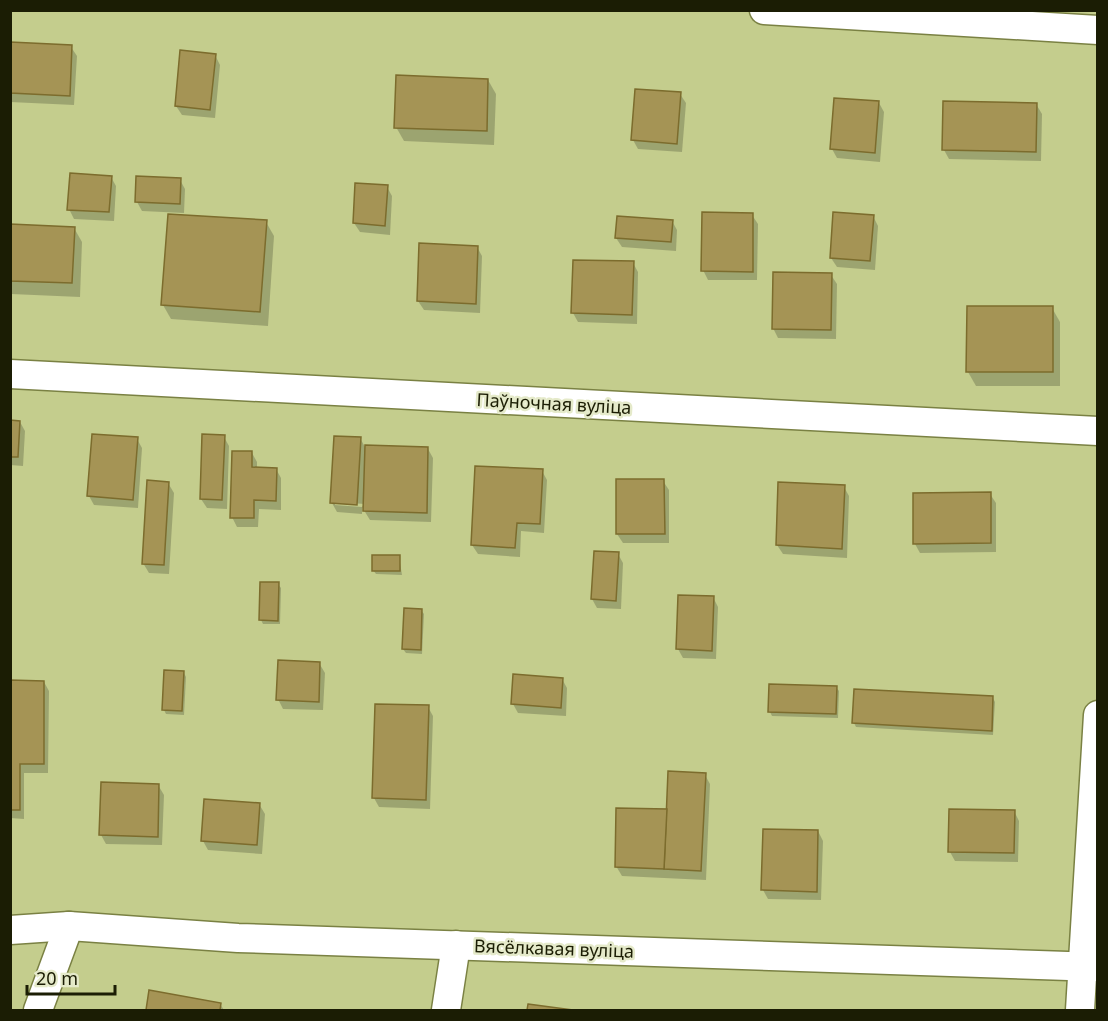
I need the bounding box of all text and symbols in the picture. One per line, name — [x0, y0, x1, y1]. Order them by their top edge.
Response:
street label: Паўночная вуліца — [476, 387, 632, 419]
street label: Вясёлкавая вуліца — [474, 933, 634, 963]
scale bar — [27, 958, 116, 996]
text: 20 m — [36, 966, 78, 990]

